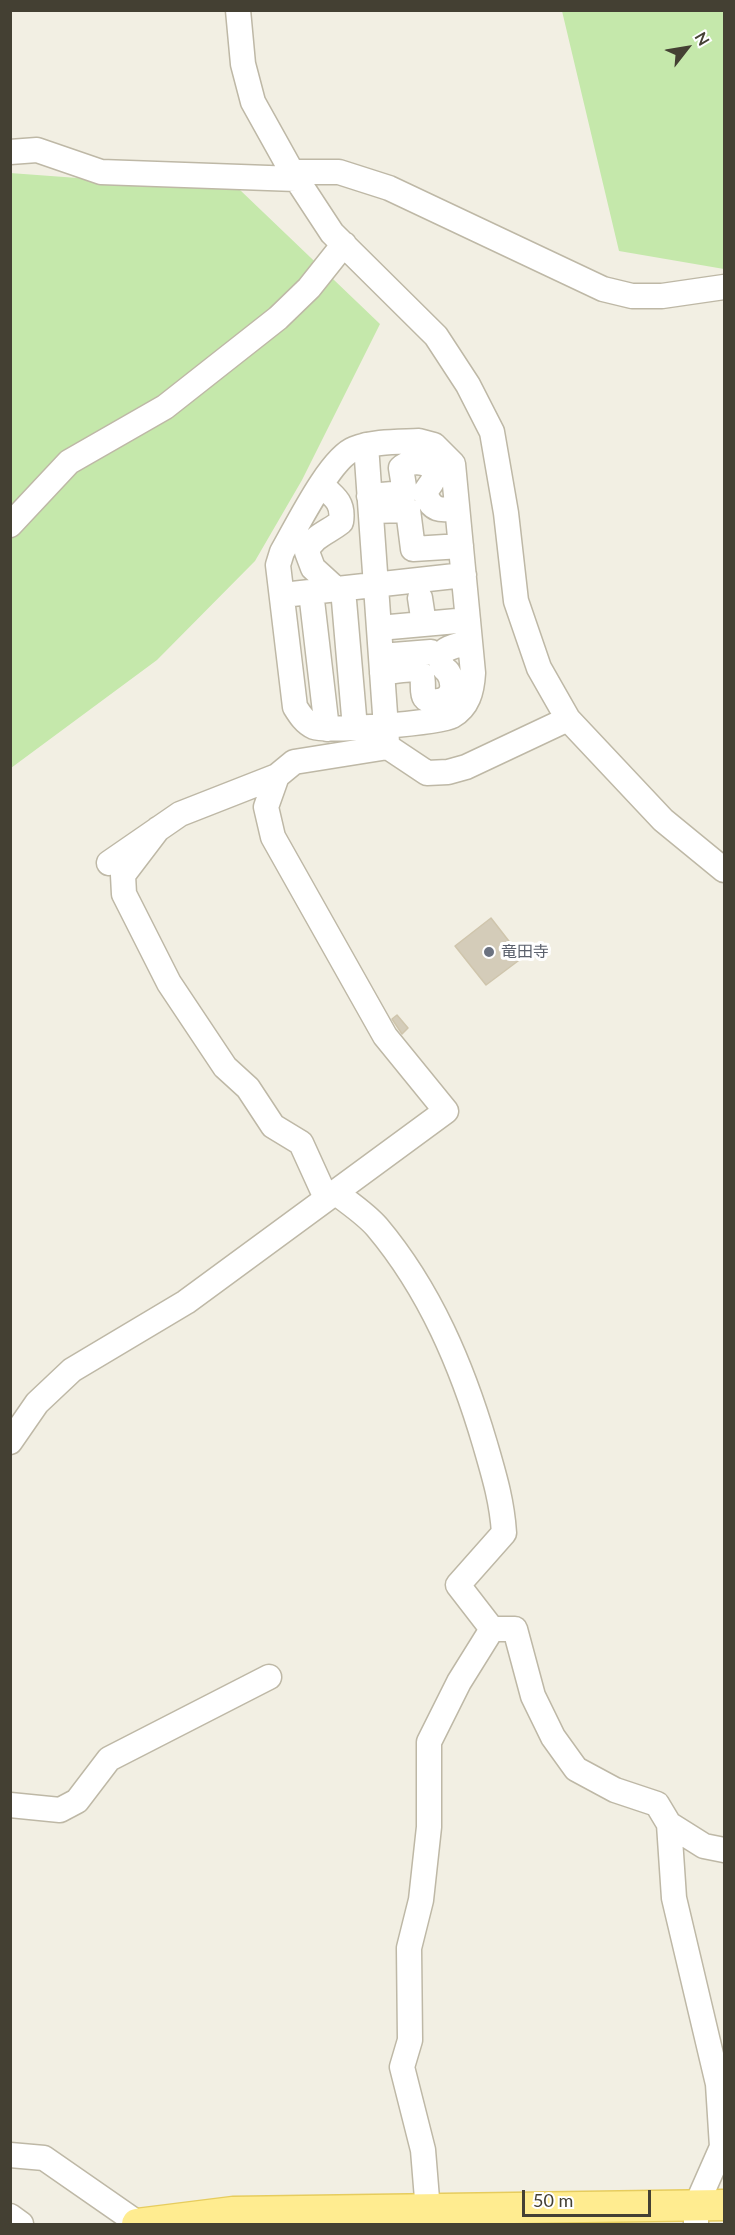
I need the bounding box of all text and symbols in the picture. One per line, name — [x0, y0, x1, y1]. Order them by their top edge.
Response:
north arrow — [657, 18, 717, 78]
text: N — [692, 28, 714, 49]
place label: 竜田寺 — [501, 942, 549, 962]
marker: 竜田寺 — [482, 945, 496, 959]
scale bar — [525, 2178, 654, 2216]
text: 50 m — [533, 2189, 573, 2211]

